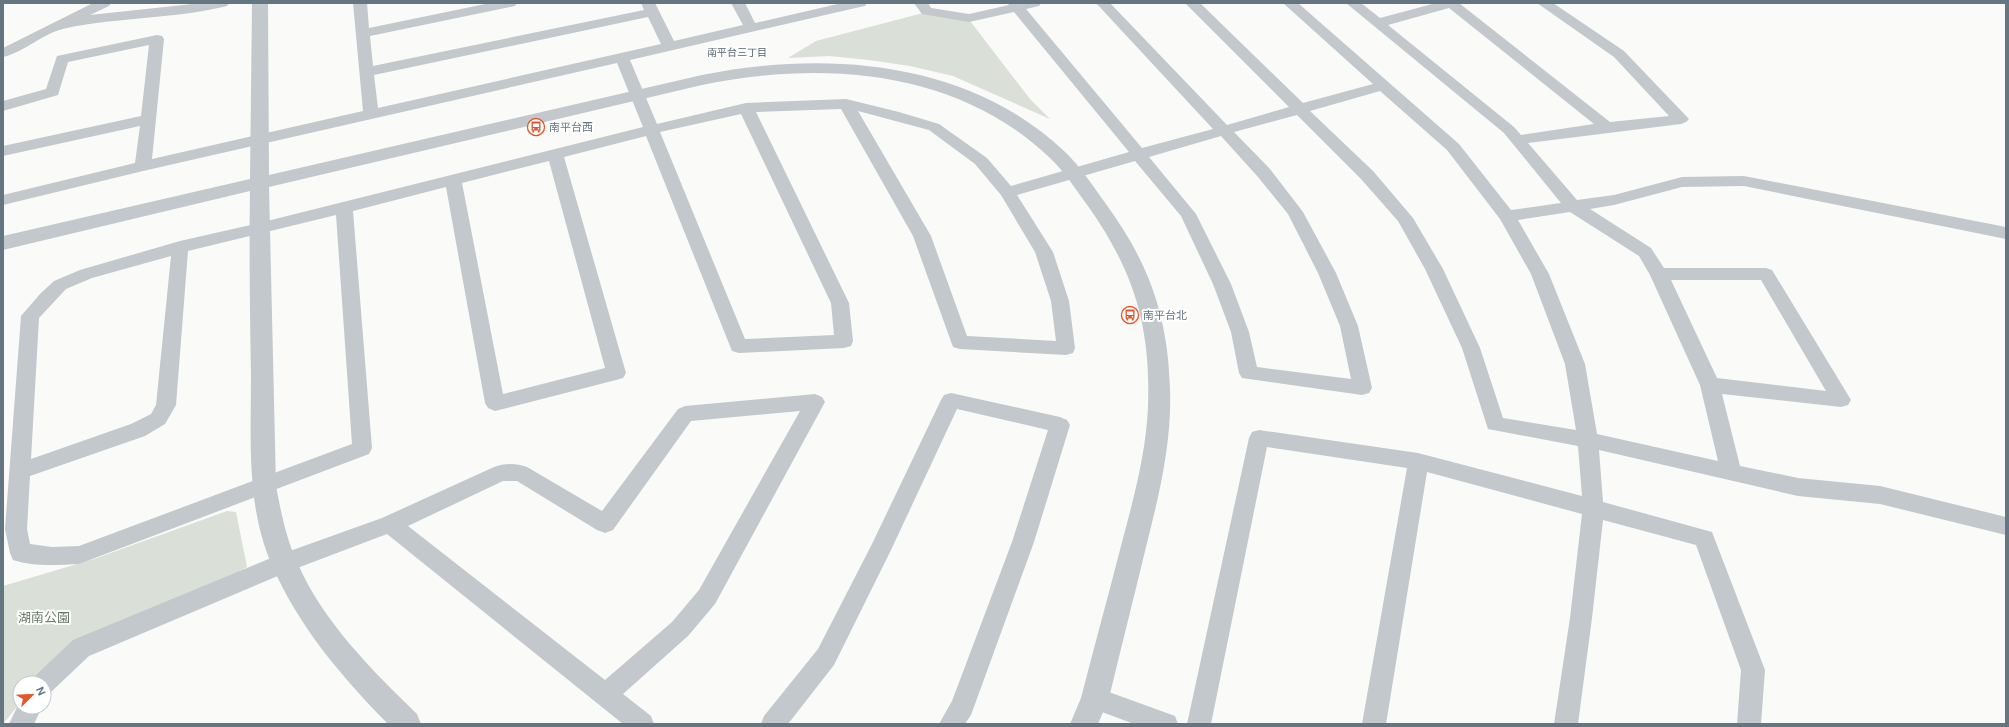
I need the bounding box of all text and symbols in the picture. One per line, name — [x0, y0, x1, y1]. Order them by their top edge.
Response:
district label: 南平台三丁目 — [707, 46, 767, 59]
bus stop icon: 南平台西 — [526, 117, 546, 137]
place label: 南平台西 — [549, 120, 593, 134]
bus stop icon: 南平台北 — [1120, 305, 1140, 325]
place label: 南平台北 — [1143, 308, 1187, 322]
park label: 湖南公園 — [18, 609, 70, 626]
north arrow — [12, 675, 52, 715]
text: N — [33, 684, 49, 697]

